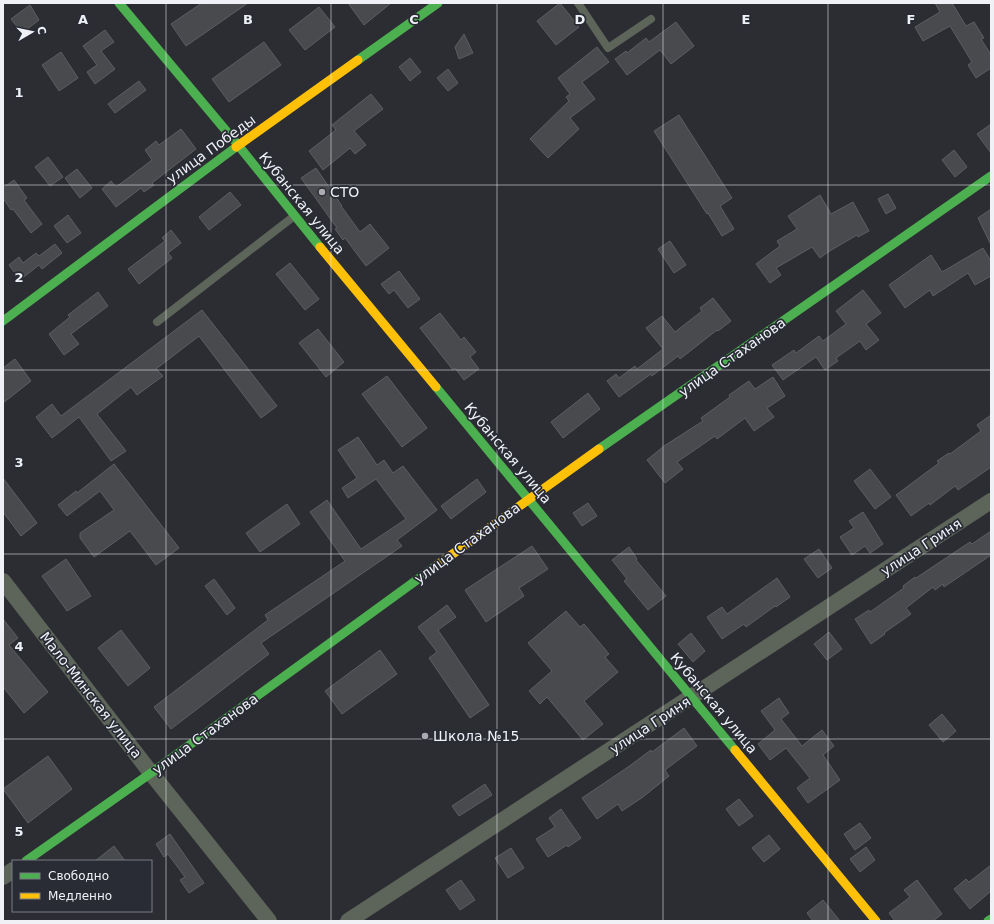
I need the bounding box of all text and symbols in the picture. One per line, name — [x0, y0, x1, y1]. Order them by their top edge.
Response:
north arrow — [12, 12, 52, 52]
text: A — [78, 12, 88, 27]
text: B — [243, 12, 253, 27]
text: C — [409, 12, 419, 27]
text: D — [575, 12, 586, 27]
text: E — [742, 12, 750, 27]
text: F — [907, 12, 915, 27]
text: С — [34, 26, 48, 36]
text: 1 — [14, 85, 24, 100]
street label: улица Победы — [163, 111, 259, 187]
street label: Кубанская улица — [256, 149, 348, 257]
place label: СТО — [330, 184, 359, 200]
marker: СТО — [317, 187, 327, 197]
text: 2 — [14, 270, 24, 285]
street label: улица Стаханова — [675, 314, 789, 400]
street label: Кубанская улица — [461, 399, 555, 507]
text: 3 — [14, 455, 24, 470]
street label: улица Стаханова — [411, 499, 523, 587]
street label: улица Гриня — [878, 515, 964, 579]
street label: Мало-Минская улица — [37, 629, 145, 761]
text: 4 — [14, 639, 24, 654]
street label: Кубанская улица — [667, 649, 761, 757]
street label: улица Стаханова — [149, 690, 261, 778]
street label: улица Гриня — [607, 693, 693, 757]
place label: Школа №15 — [433, 728, 519, 744]
marker: Школа №15 — [420, 731, 430, 741]
text: 5 — [14, 824, 24, 839]
legend — [12, 860, 152, 912]
text: Свободно — [48, 869, 109, 883]
text: Медленно — [48, 889, 112, 903]

